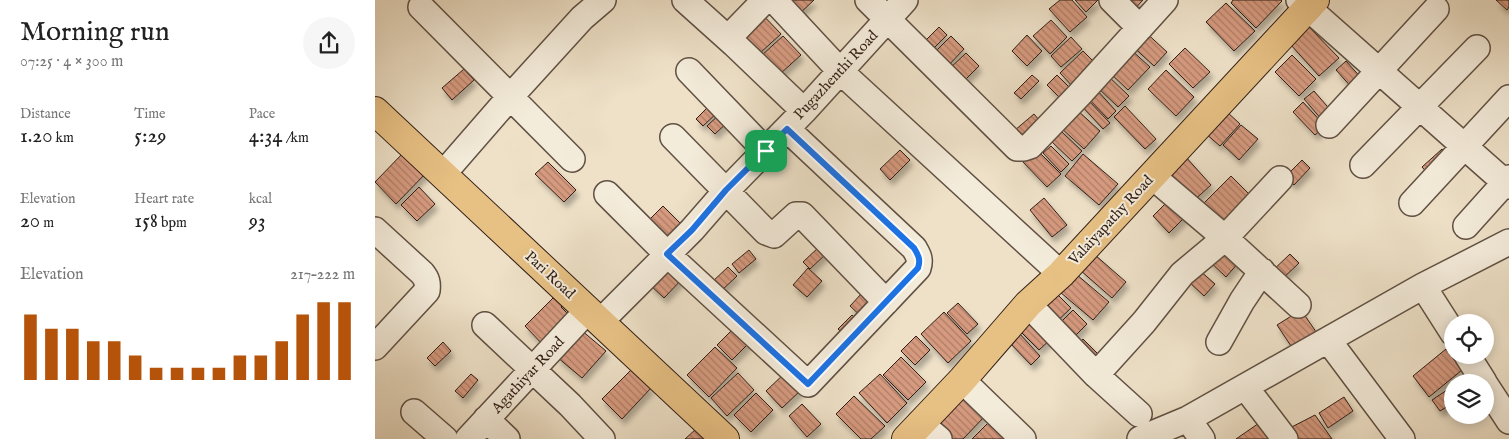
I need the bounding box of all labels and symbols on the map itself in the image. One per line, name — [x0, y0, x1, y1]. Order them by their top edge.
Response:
street label: Pugazhenthi Road — [790, 26, 883, 124]
pin — [745, 130, 787, 172]
street label: Valaiyapathy Road — [1064, 170, 1158, 270]
street label: Pari Road — [521, 247, 580, 304]
street label: Agathiyar Road — [487, 332, 569, 418]

